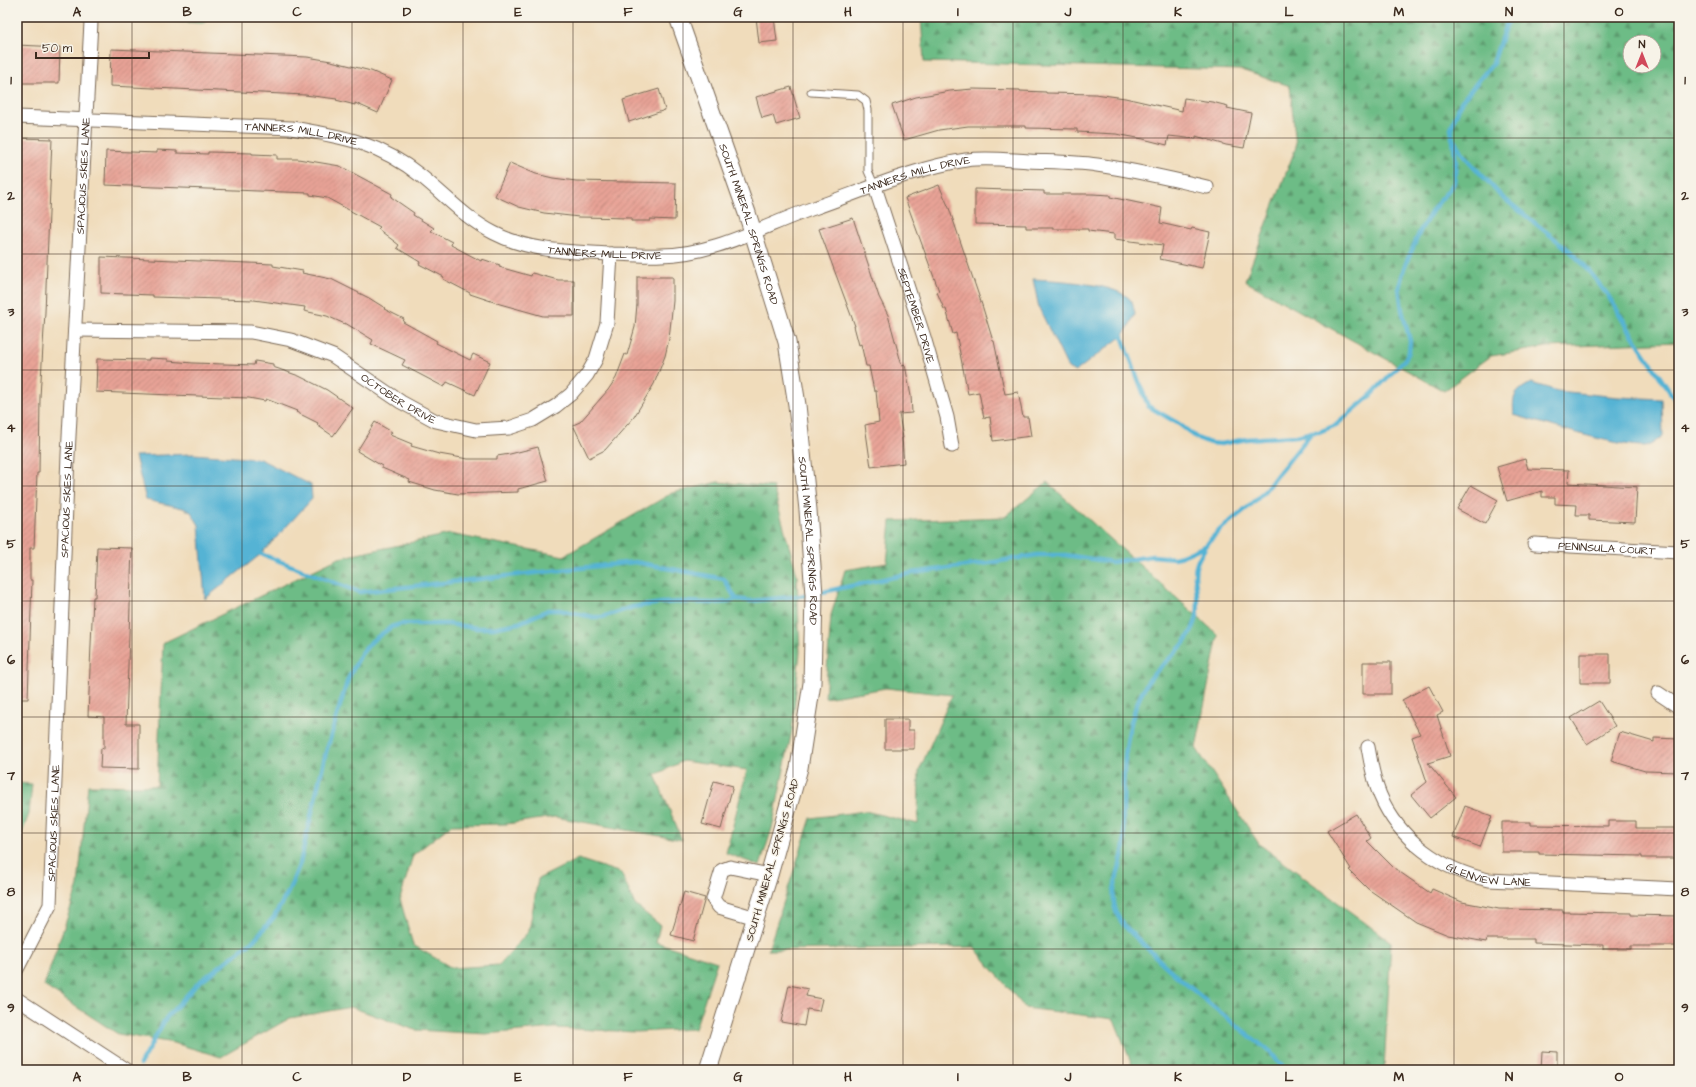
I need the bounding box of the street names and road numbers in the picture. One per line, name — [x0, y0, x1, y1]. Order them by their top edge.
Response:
street label: SPACIOUS SKIES LANE — [73, 116, 94, 235]
street label: TANNERS MILL DRIVE — [244, 119, 360, 150]
street label: SOUTH MINERAL SPRINGS ROAD — [715, 142, 782, 307]
street label: TANNERS MILL DRIVE — [858, 152, 971, 198]
street label: TANNERS MILL DRIVE — [547, 242, 662, 263]
street label: SEPTEMBER DRIVE — [894, 266, 938, 366]
street label: OCTOBER DRIVE — [358, 370, 439, 428]
street label: SPACIOUS SKIES LANE — [57, 440, 77, 558]
street label: SOUTH MINERAL SPRINGS ROAD — [794, 456, 821, 625]
street label: PENINSULA COURT — [1558, 538, 1656, 559]
street label: SPACIOUS SKIES LANE — [44, 764, 64, 882]
street label: SOUTH MINERAL SPRINGS ROAD — [742, 777, 803, 943]
street label: GLENVIEW LANE — [1444, 859, 1532, 890]

